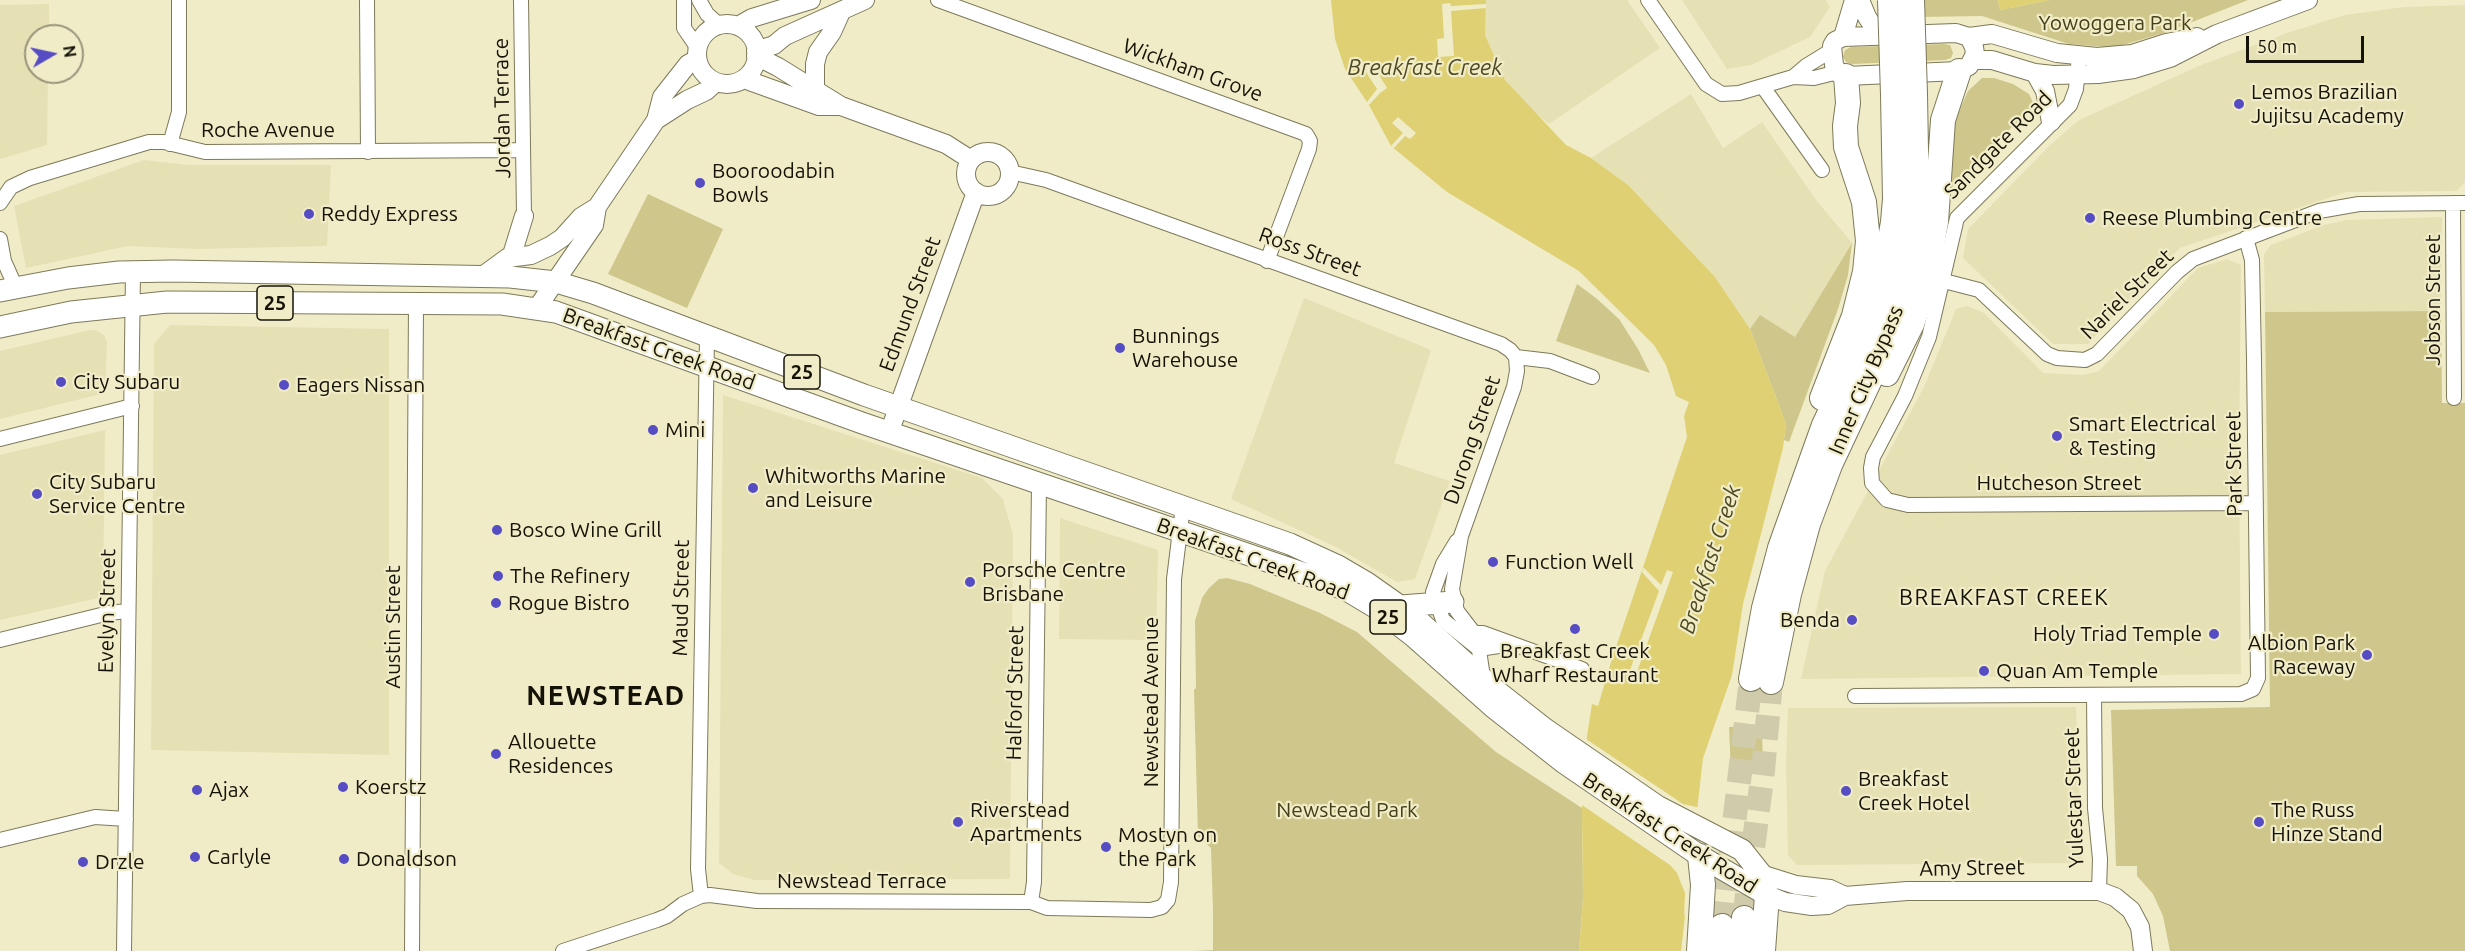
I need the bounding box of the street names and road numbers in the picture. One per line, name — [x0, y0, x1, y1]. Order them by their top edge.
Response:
street label: Wickham Grove — [1120, 33, 1266, 107]
street label: Jordan Terrace — [488, 37, 516, 179]
street label: Sandgate Road — [1939, 86, 2057, 204]
street label: Roche Avenue — [201, 117, 335, 143]
street label: Ross Street — [1255, 222, 1365, 282]
street label: Edmund Street — [874, 233, 946, 375]
street label: Jobson Street — [2420, 234, 2446, 366]
street label: Nariel Street — [2075, 243, 2179, 345]
road number: 25 — [257, 286, 293, 320]
street label: Breakfast Creek Road — [559, 302, 759, 396]
street label: Inner City Bypass — [1823, 302, 1909, 458]
road number: 25 — [784, 355, 820, 389]
street label: Durong Street — [1438, 372, 1506, 508]
street label: Park Street — [2220, 411, 2248, 517]
street label: Hutcheson Street — [1976, 470, 2142, 496]
street label: Breakfast Creek Road — [1153, 512, 1353, 606]
street label: Maud Street — [667, 539, 695, 657]
street label: Evelyn Street — [93, 549, 121, 673]
street label: Austin Street — [380, 565, 406, 689]
road number: 25 — [1370, 600, 1406, 634]
street label: Newstead Avenue — [1138, 617, 1164, 787]
street label: Halford Street — [1001, 625, 1029, 761]
street label: Yulestar Street — [2059, 727, 2089, 869]
street label: Breakfast Creek Road — [1578, 767, 1762, 899]
street label: Amy Street — [1919, 854, 2025, 882]
street label: Newstead Terrace — [777, 868, 947, 894]

